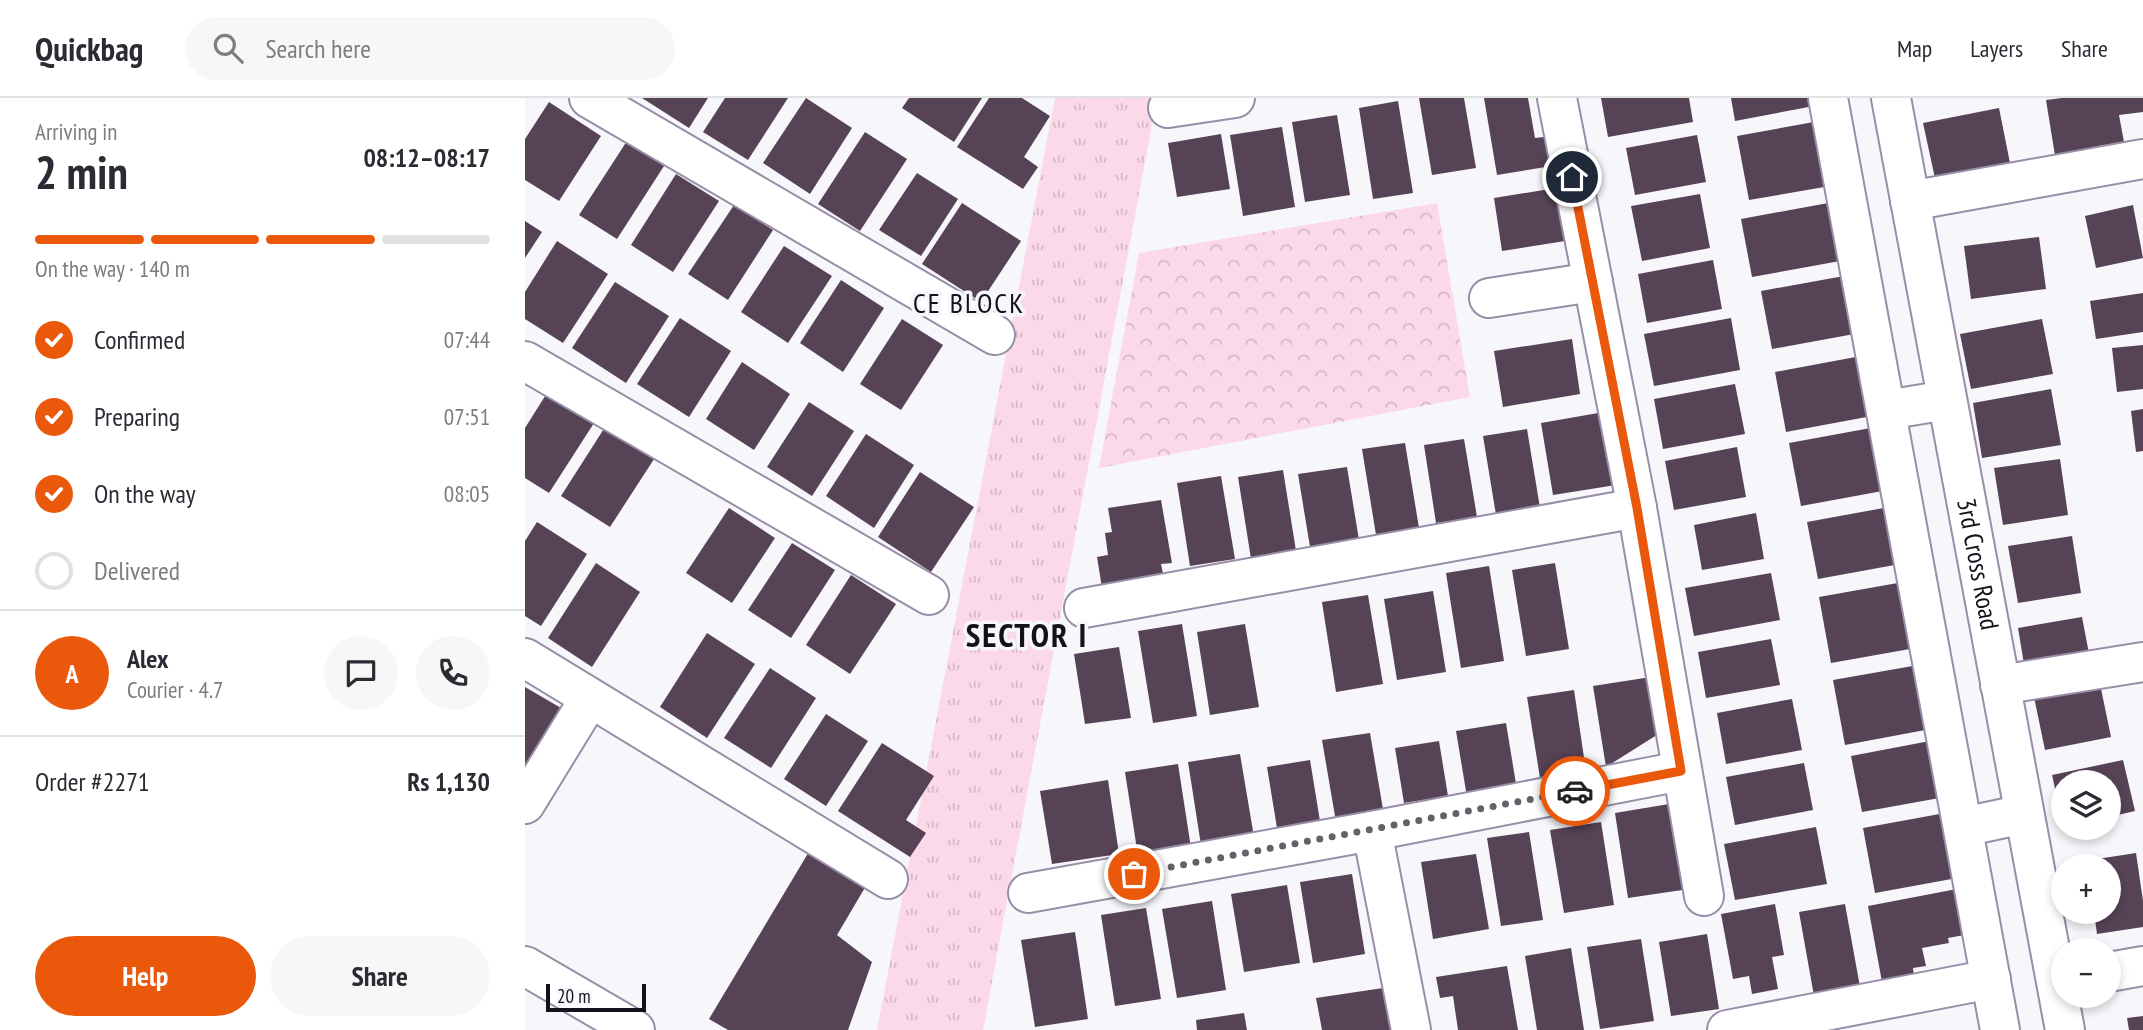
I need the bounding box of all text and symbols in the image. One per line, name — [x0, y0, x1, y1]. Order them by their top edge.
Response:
search box — [185, 17, 675, 80]
text: Quickbag — [35, 27, 143, 70]
icon: search — [209, 29, 247, 67]
text: Search here — [265, 32, 371, 65]
text: Map — [1897, 33, 1932, 64]
text: Layers — [1970, 33, 2023, 64]
text: Share — [2061, 33, 2108, 64]
text: Arriving in — [35, 117, 117, 146]
text: 08:12–08:17 — [363, 141, 490, 174]
text: 2 min — [35, 142, 128, 202]
pin — [1542, 147, 1602, 207]
icon: home — [1553, 158, 1591, 196]
text: On the way · 140 m — [35, 254, 190, 283]
district label: CE BLOCK — [913, 284, 1025, 321]
icon: check — [35, 321, 73, 359]
text: Confirmed — [94, 323, 185, 356]
text: 07:44 — [444, 325, 490, 354]
icon: check — [35, 398, 73, 436]
text: Preparing — [94, 400, 180, 433]
text: 07:51 — [444, 402, 490, 431]
icon: check — [35, 475, 73, 513]
text: On the way — [94, 477, 196, 510]
text: 08:05 — [444, 479, 490, 508]
street label: 3rd Cross Road — [1950, 495, 2007, 632]
text: Delivered — [94, 554, 180, 587]
district label: SECTOR I — [966, 613, 1088, 656]
button: chat — [324, 636, 398, 710]
button: phone — [416, 636, 490, 710]
text: Alex — [127, 642, 168, 675]
text: A — [65, 657, 79, 690]
text: Courier · 4.7 — [127, 675, 223, 704]
courier — [1540, 756, 1610, 826]
text: Order #2271 — [35, 765, 150, 798]
text: Rs 1,130 — [407, 765, 490, 798]
map controls — [2051, 770, 2121, 1008]
button: layers — [2051, 770, 2121, 840]
icon: car — [1556, 772, 1594, 810]
pin — [1104, 844, 1164, 904]
button: + — [2051, 854, 2121, 924]
icon: bag — [1115, 855, 1153, 893]
button: Help — [35, 936, 256, 1016]
button: Share — [270, 936, 490, 1016]
button: − — [2051, 938, 2121, 1008]
scale bar — [546, 981, 646, 1013]
text: 20 m — [557, 984, 591, 1008]

